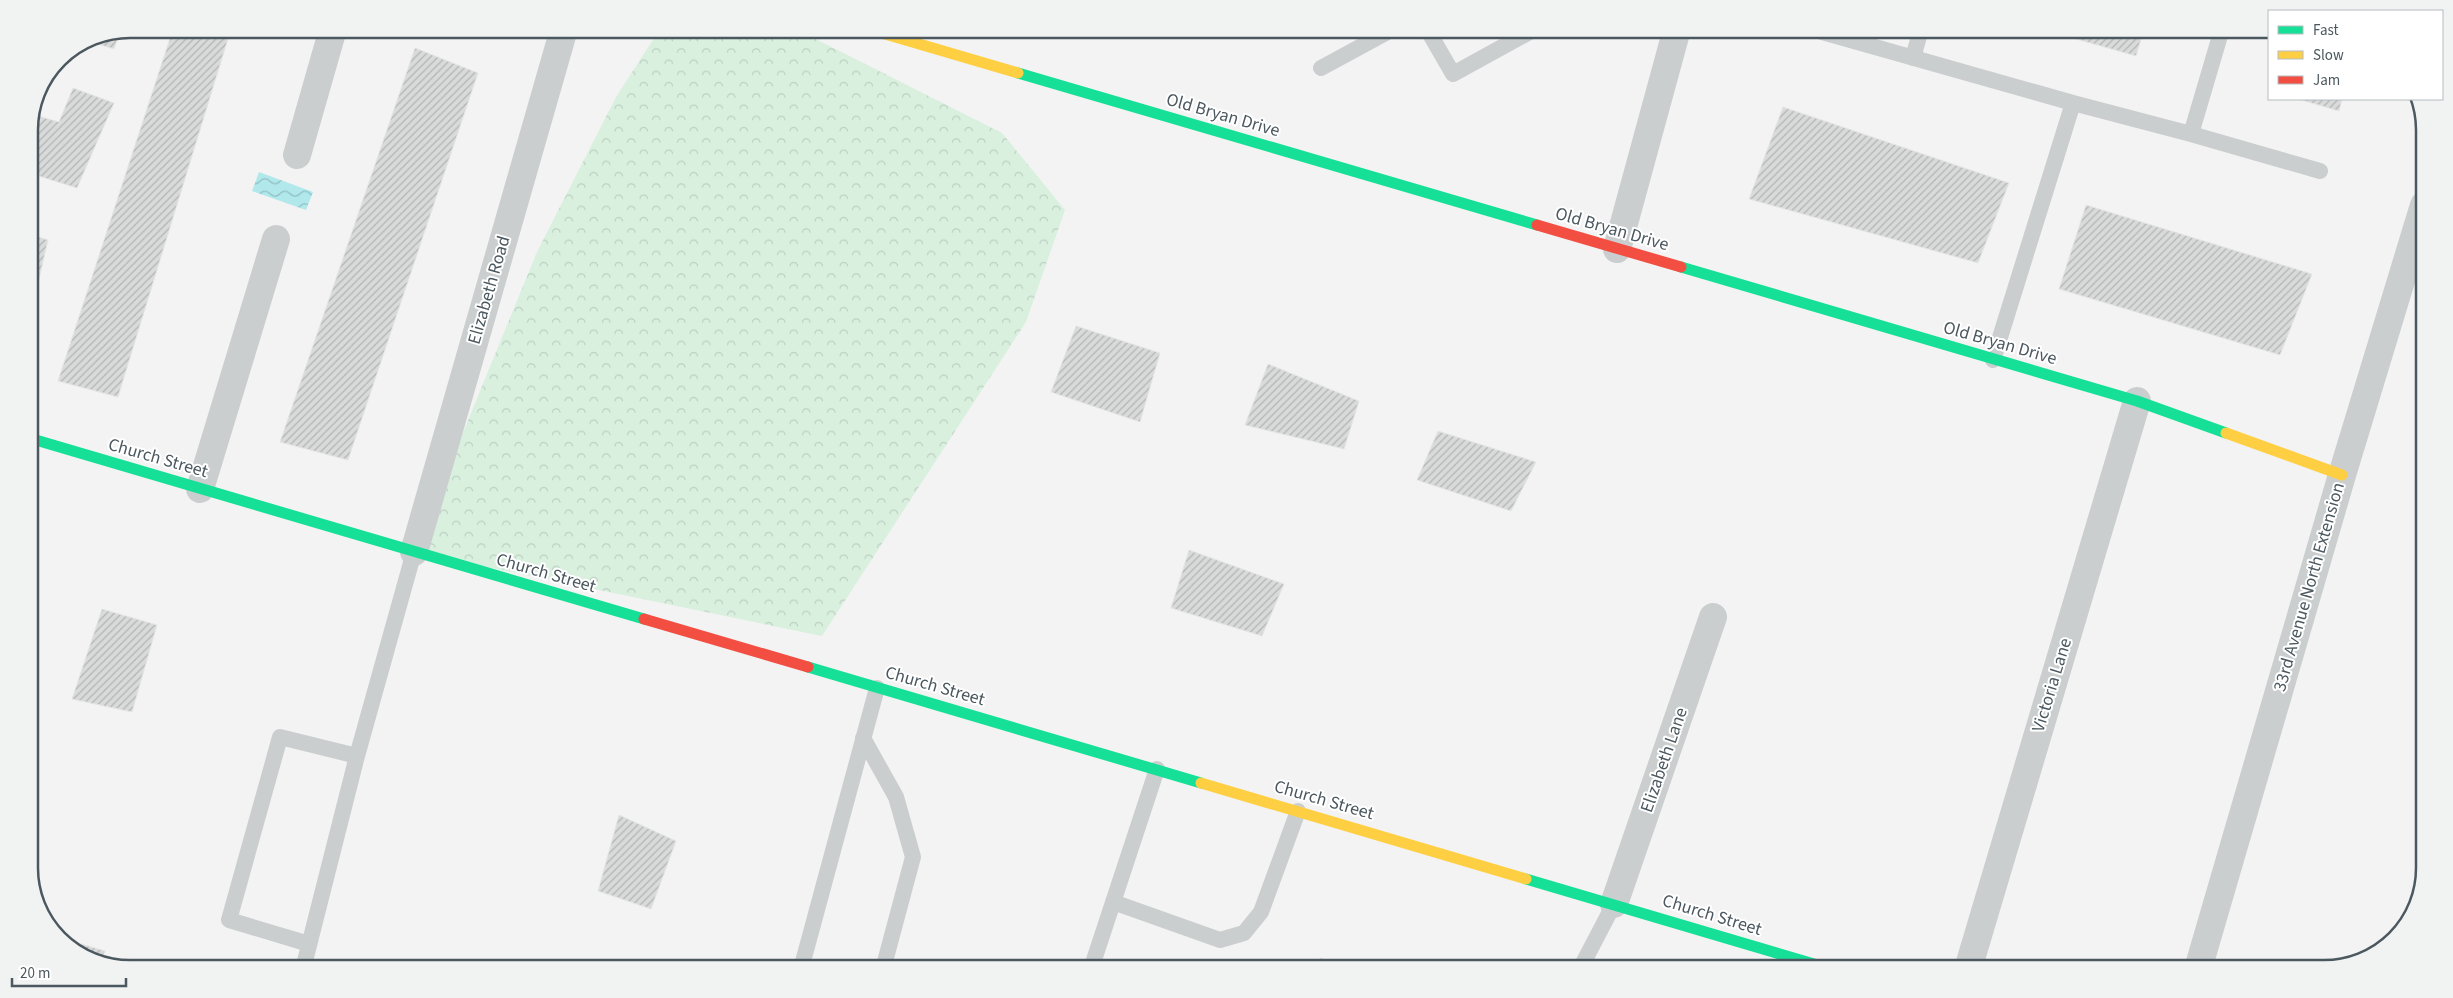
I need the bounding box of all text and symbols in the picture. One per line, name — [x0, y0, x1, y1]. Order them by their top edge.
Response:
legend — [2268, 10, 2443, 100]
text: Fast — [2313, 20, 2339, 41]
text: Slow — [2313, 45, 2344, 66]
text: Jam — [2313, 70, 2340, 91]
street label: Old Bryan Drive — [1163, 87, 1283, 143]
street label: Old Bryan Drive — [1552, 201, 1672, 257]
street label: Elizabeth Road — [462, 233, 516, 347]
street label: Old Bryan Drive — [1940, 315, 2060, 371]
street label: Church Street — [105, 432, 211, 484]
street label: 33rd Avenue North Extension — [2267, 480, 2351, 694]
street label: Church Street — [493, 547, 599, 599]
street label: Victoria Lane — [2026, 635, 2078, 735]
street label: Church Street — [882, 660, 988, 712]
street label: Elizabeth Lane — [1634, 704, 1694, 816]
street label: Church Street — [1271, 774, 1377, 826]
street label: Church Street — [1659, 888, 1765, 942]
scale bar — [12, 956, 126, 988]
text: 20 m — [20, 963, 50, 984]

